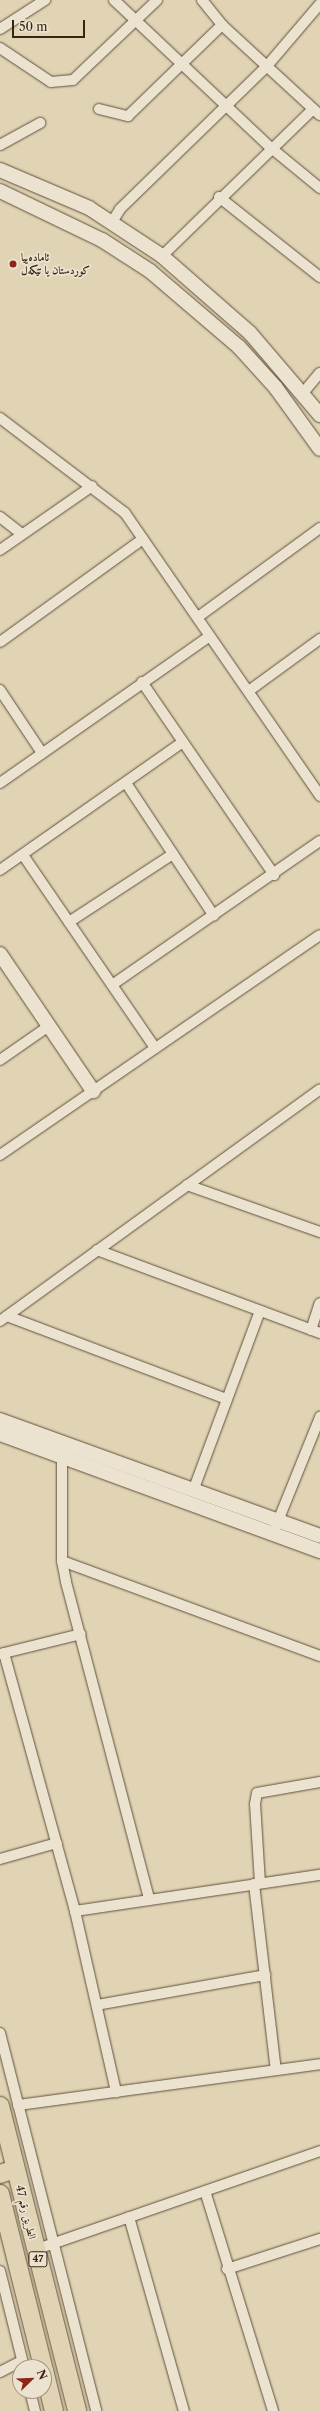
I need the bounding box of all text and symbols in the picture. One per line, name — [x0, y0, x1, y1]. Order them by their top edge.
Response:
scale bar — [14, 12, 87, 38]
text: 50 m — [19, 19, 48, 34]
place label: ئامادەییا کوردستان یا تێکەل — [21, 251, 90, 277]
marker: ئامادەییا کوردستان یا تێکەل — [8, 259, 18, 269]
street label: الطريق رقم 47 — [13, 2184, 39, 2240]
road number: 47 — [28, 2251, 48, 2267]
north arrow — [12, 2359, 52, 2399]
text: N — [34, 2368, 50, 2382]

